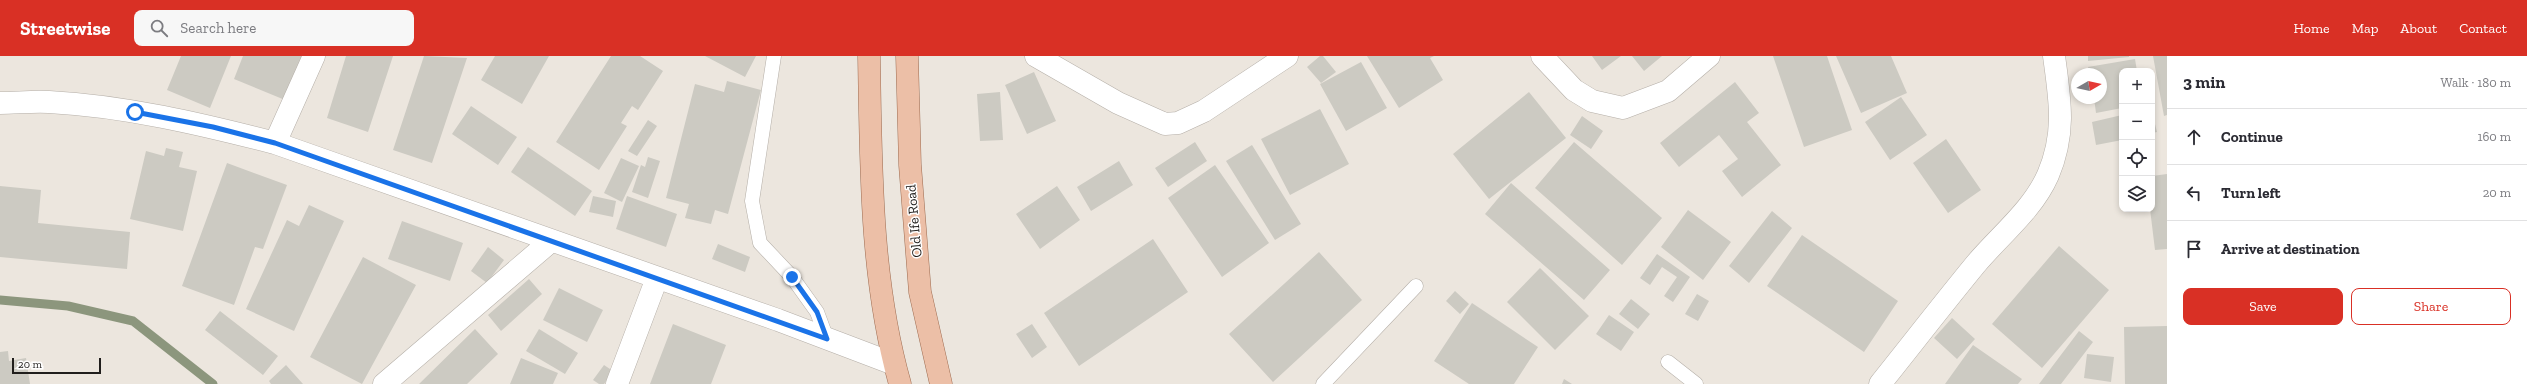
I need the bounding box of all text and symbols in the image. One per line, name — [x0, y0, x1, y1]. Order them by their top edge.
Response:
search box — [134, 10, 414, 46]
text: Streetwise — [20, 17, 110, 40]
icon: search — [148, 17, 170, 39]
text: Search here — [180, 19, 256, 37]
text: Home — [2294, 20, 2330, 37]
text: Map — [2352, 20, 2378, 37]
text: About — [2400, 20, 2437, 37]
text: Contact — [2459, 20, 2507, 37]
north arrow — [2071, 68, 2107, 104]
map controls — [2119, 68, 2155, 212]
button: + — [2119, 68, 2155, 104]
text: 3 min — [2183, 72, 2225, 92]
text: Walk · 180 m — [2441, 75, 2511, 90]
route start — [126, 103, 144, 121]
button: − — [2119, 104, 2155, 140]
icon: ahead — [2183, 126, 2205, 148]
text: Continue — [2221, 128, 2283, 146]
text: 160 m — [2477, 129, 2511, 144]
button: locate — [2119, 140, 2155, 176]
button: layers — [2119, 176, 2155, 212]
icon: left — [2183, 182, 2205, 204]
street label: Old Ife Road — [902, 183, 926, 258]
text: Turn left — [2221, 184, 2281, 202]
text: 20 m — [2483, 185, 2511, 200]
icon: arrive — [2183, 238, 2205, 260]
text: Arrive at destination — [2221, 240, 2360, 258]
route end — [783, 268, 801, 286]
button: Save — [2183, 288, 2343, 325]
button: Share — [2351, 288, 2511, 325]
scale bar — [12, 356, 101, 375]
text: 20 m — [18, 358, 42, 371]

